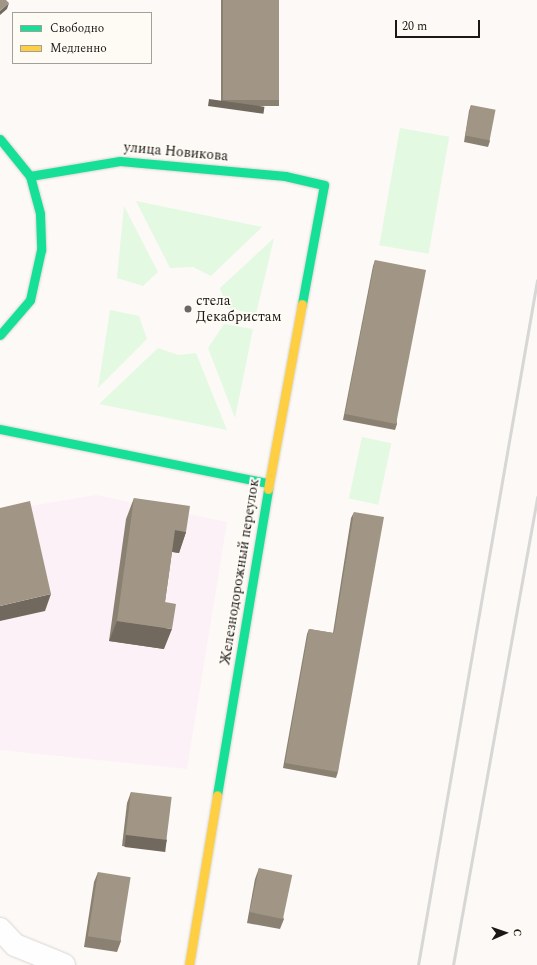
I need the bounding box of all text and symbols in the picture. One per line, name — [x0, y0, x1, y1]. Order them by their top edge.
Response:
legend — [12, 12, 152, 64]
scale bar — [397, 12, 482, 38]
text: 20 m — [402, 17, 427, 36]
text: Свободно — [50, 19, 104, 38]
text: Медленно — [50, 39, 107, 58]
street label: улица Новикова — [123, 139, 229, 165]
place label: стела Декабристам — [196, 293, 282, 326]
marker: стела Декабристам — [183, 304, 193, 314]
street label: Железнодорожный переулок — [217, 478, 263, 666]
north arrow — [485, 913, 525, 953]
text: С — [509, 928, 526, 937]

